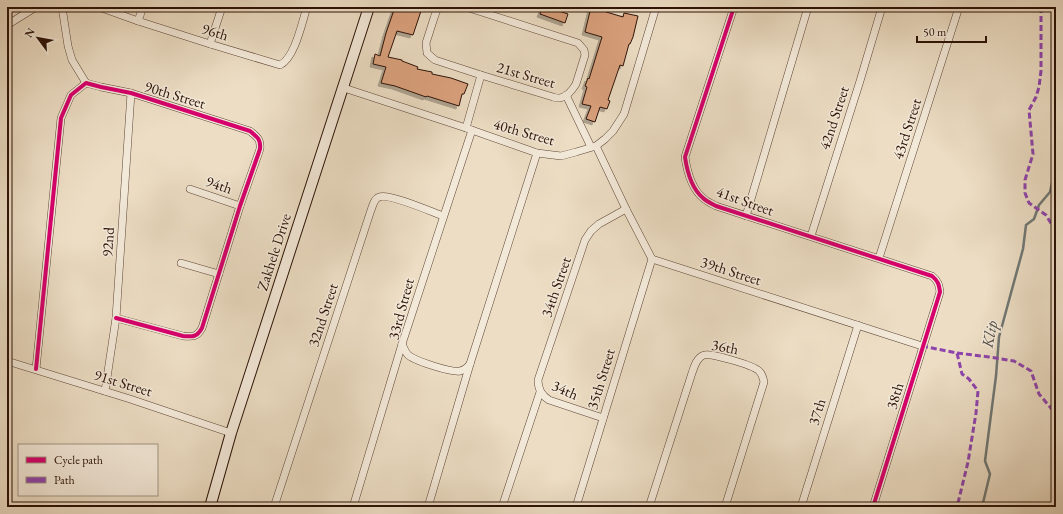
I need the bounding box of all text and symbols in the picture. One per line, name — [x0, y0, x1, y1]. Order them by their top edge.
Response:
north arrow — [18, 18, 58, 58]
scale bar — [917, 18, 986, 44]
street label: 96th — [200, 19, 231, 45]
text: 50 m — [923, 24, 947, 40]
text: N — [21, 25, 38, 40]
street label: 21st Street — [495, 57, 558, 92]
street label: 90th Street — [142, 76, 208, 113]
street label: 42nd Street — [814, 83, 853, 152]
street label: 43rd Street — [888, 96, 925, 162]
street label: 40th Street — [491, 114, 557, 149]
street label: 94th — [203, 171, 235, 198]
street label: 41st Street — [714, 181, 777, 220]
street label: Zakhele Drive — [252, 211, 295, 293]
street label: 92nd — [97, 226, 118, 258]
street label: 39th Street — [698, 252, 764, 289]
street label: 34th Street — [536, 254, 575, 320]
street label: 33rd Street — [383, 276, 418, 342]
street label: 32nd Street — [303, 280, 342, 349]
water label: Klip — [976, 319, 1002, 350]
street label: 36th — [710, 335, 740, 358]
street label: 35th Street — [582, 346, 619, 412]
street label: 91st Street — [92, 365, 155, 400]
street label: 34th — [549, 375, 582, 404]
street label: 38th — [882, 380, 908, 411]
street label: 37th — [804, 396, 830, 427]
legend — [18, 444, 158, 496]
text: Cycle path — [54, 452, 103, 468]
text: Path — [54, 472, 75, 488]

